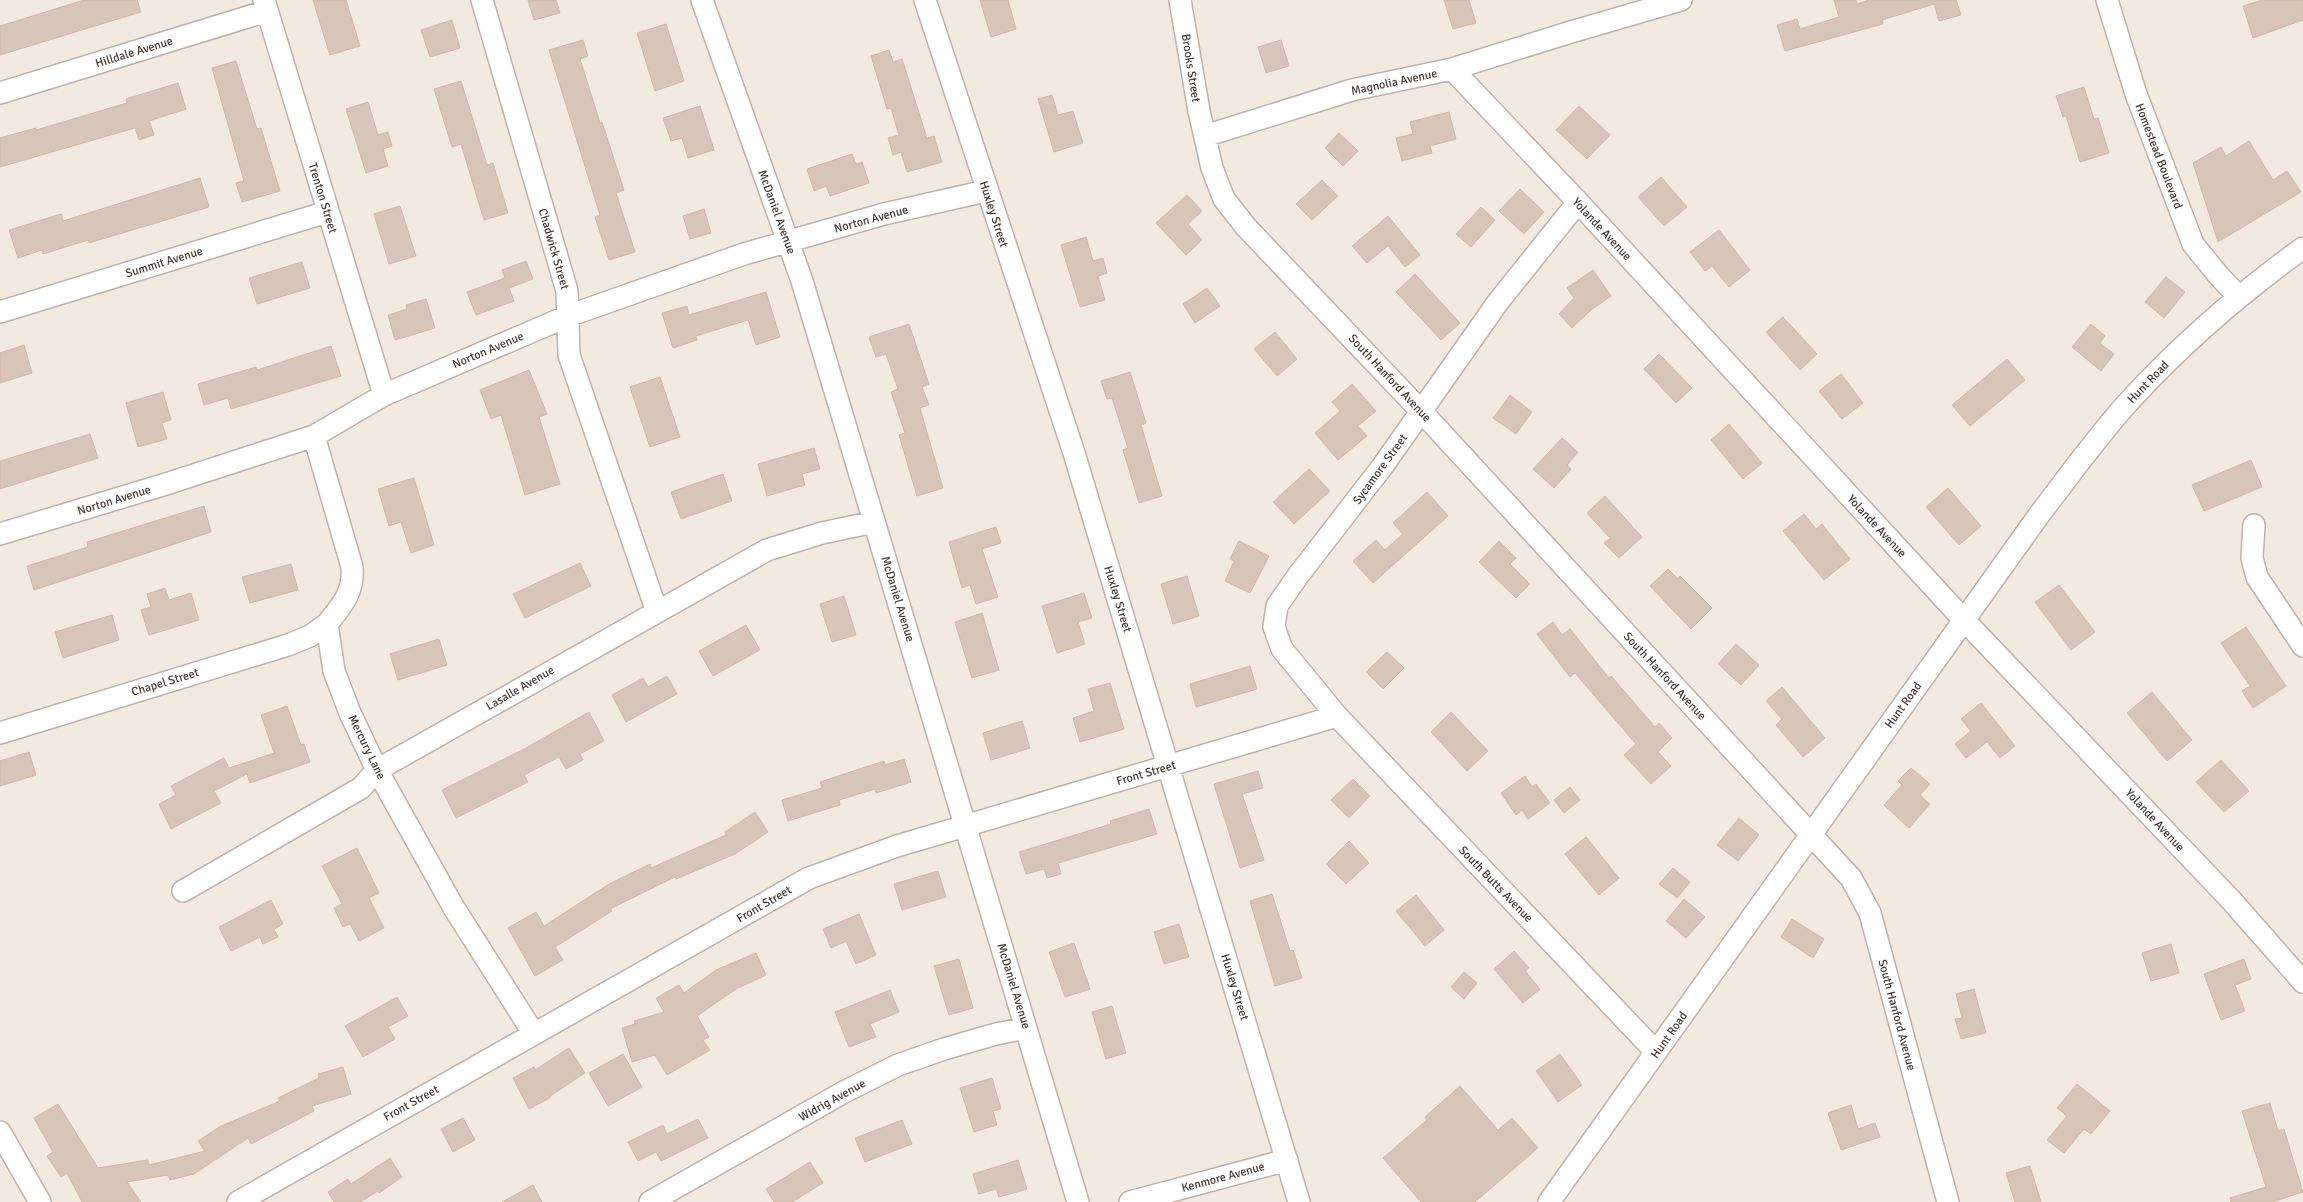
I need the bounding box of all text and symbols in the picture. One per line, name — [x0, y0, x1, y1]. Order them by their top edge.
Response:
street label: Brooks Street — [1178, 33, 1203, 103]
street label: Hilldale Avenue — [94, 34, 175, 71]
street label: Magnolia Avenue — [1350, 66, 1439, 99]
street label: Homestead Boulevard — [2131, 101, 2186, 211]
street label: Trenton Street — [305, 161, 340, 235]
street label: McDaniel Avenue — [754, 168, 799, 256]
street label: Huxley Street — [976, 179, 1011, 249]
street label: Yolande Avenue — [1569, 195, 1635, 264]
street label: Norton Avenue — [832, 202, 910, 237]
street label: Chadwick Street — [535, 207, 572, 292]
street label: Summit Avenue — [124, 244, 205, 281]
street label: Norton Avenue — [450, 329, 526, 372]
street label: South Hanford Avenue — [1345, 331, 1434, 425]
street label: Hunt Road — [2124, 358, 2172, 407]
street label: Sycamore Street — [1350, 431, 1411, 507]
street label: Norton Avenue — [76, 482, 153, 519]
street label: Yolande Avenue — [1844, 492, 1910, 561]
street label: McDaniel Avenue — [877, 555, 918, 644]
street label: Huxley Street — [1100, 564, 1135, 634]
street label: South Hanford Avenue — [1620, 629, 1709, 723]
street label: Lasalle Avenue — [483, 663, 557, 714]
street label: Chapel Street — [130, 665, 201, 700]
street label: Hunt Road — [1882, 679, 1925, 731]
street label: Mercury Lane — [344, 713, 389, 782]
street label: Front Street — [1115, 758, 1178, 789]
street label: Yolande Avenue — [2122, 786, 2188, 855]
street label: South Butts Avenue — [1455, 843, 1536, 926]
street label: Front Street — [734, 883, 794, 926]
street label: McDaniel Avenue — [993, 942, 1034, 1031]
street label: Huxley Street — [1217, 952, 1252, 1022]
street label: South Hanford Avenue — [1874, 958, 1919, 1072]
street label: Hunt Road — [1648, 1009, 1691, 1062]
street label: Widrig Avenue — [796, 1076, 868, 1125]
street label: Front Street — [381, 1082, 442, 1125]
street label: Kenmore Avenue — [1180, 1159, 1266, 1196]

